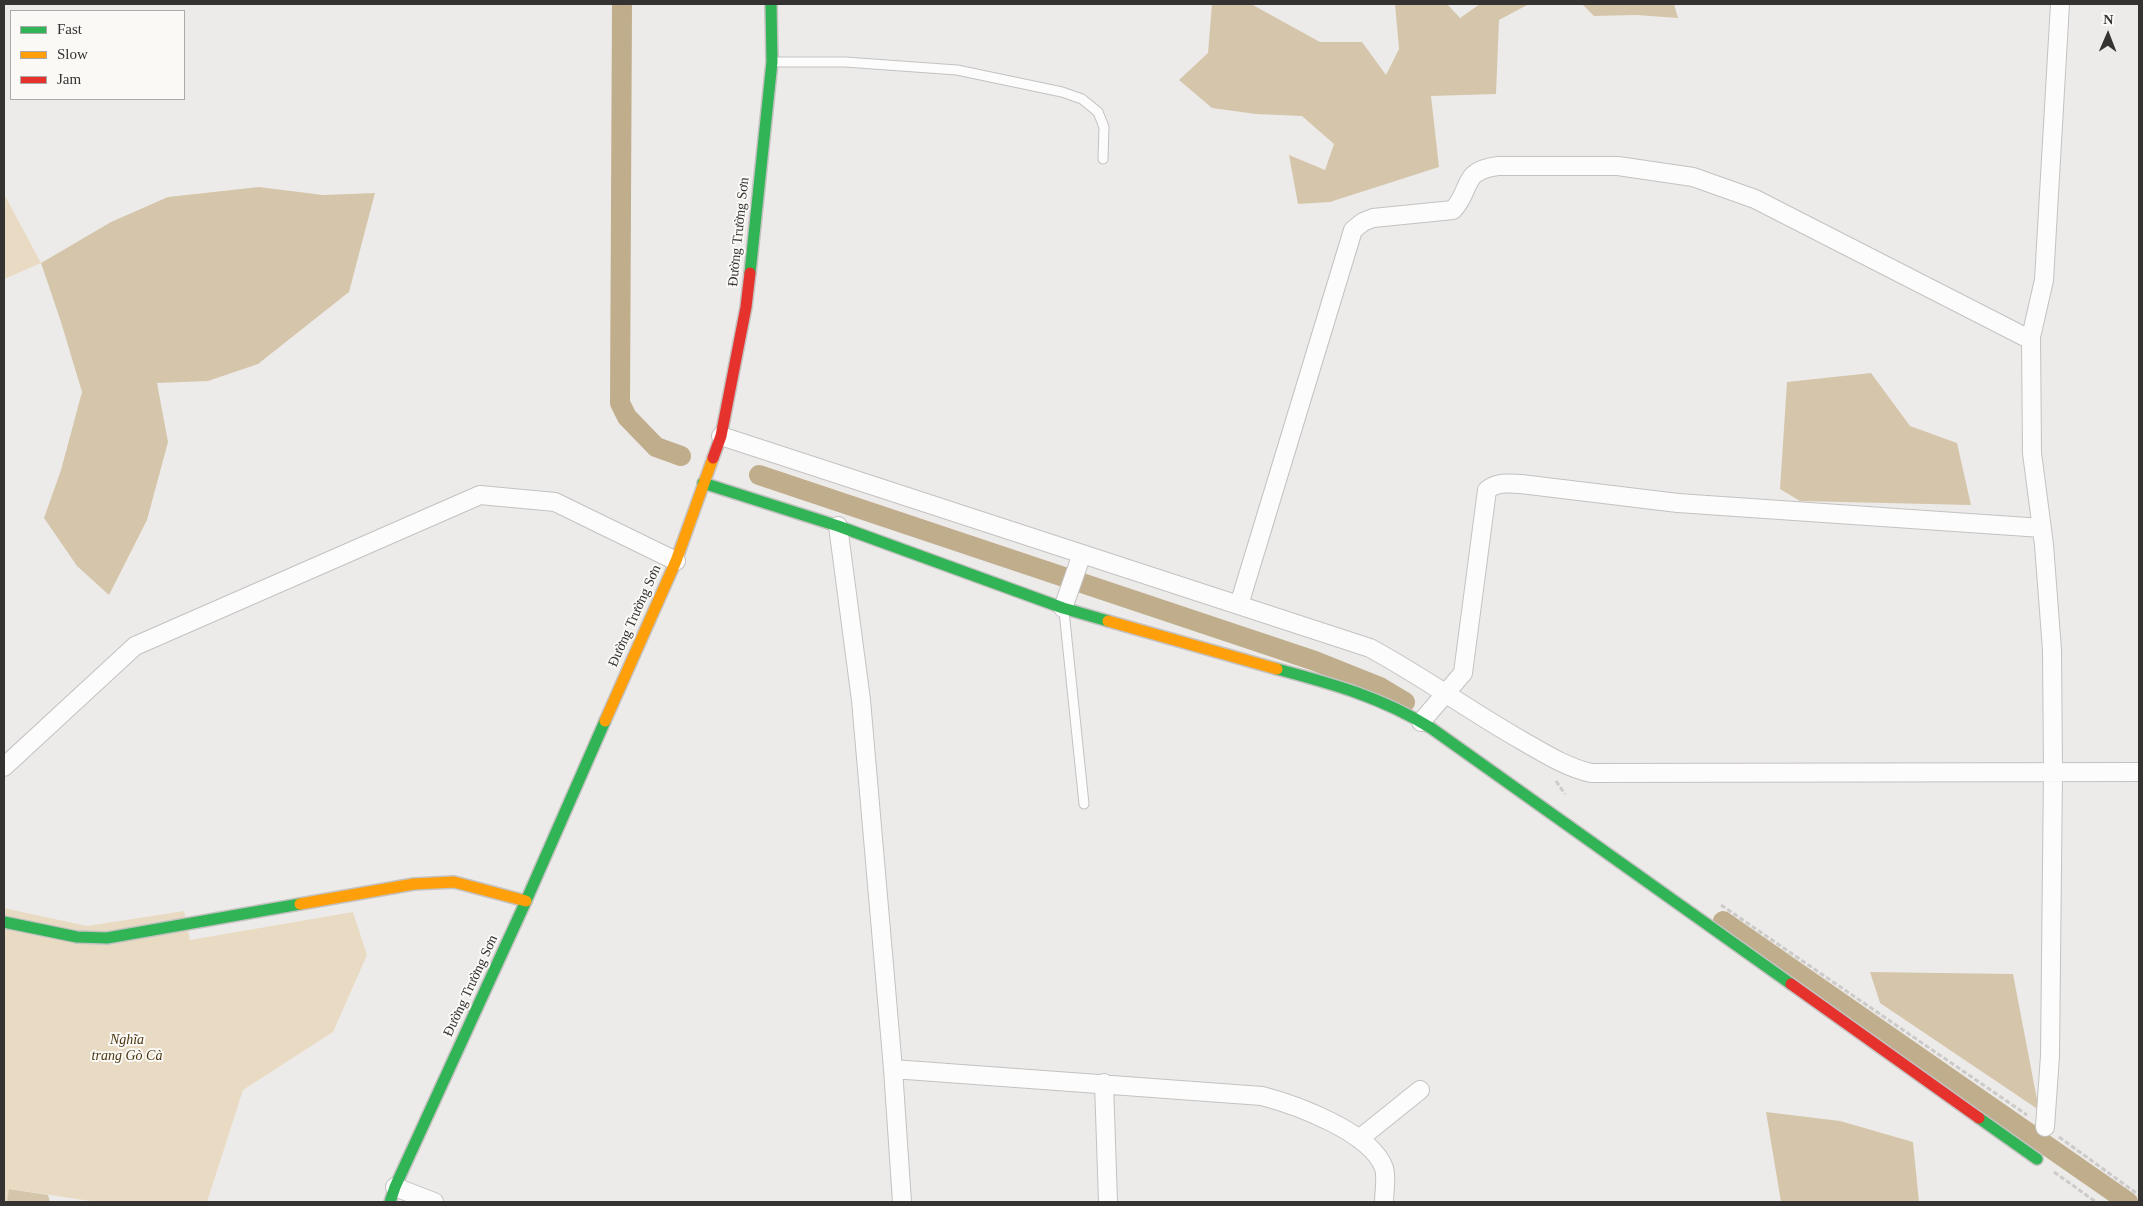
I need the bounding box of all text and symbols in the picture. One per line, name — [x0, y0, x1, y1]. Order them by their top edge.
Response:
legend — [10, 10, 185, 100]
north arrow — [2083, 10, 2133, 60]
text: N — [2103, 12, 2113, 27]
text: Fast — [57, 21, 82, 37]
text: Slow — [57, 46, 88, 62]
text: Jam — [57, 71, 81, 87]
street label: Đường Trường Sơn — [725, 176, 753, 288]
street label: Đường Trường Sơn — [605, 562, 665, 670]
street label: Đường Trường Sơn — [440, 933, 502, 1039]
park label: Nghĩa trang Gò Cà — [92, 1032, 162, 1064]

